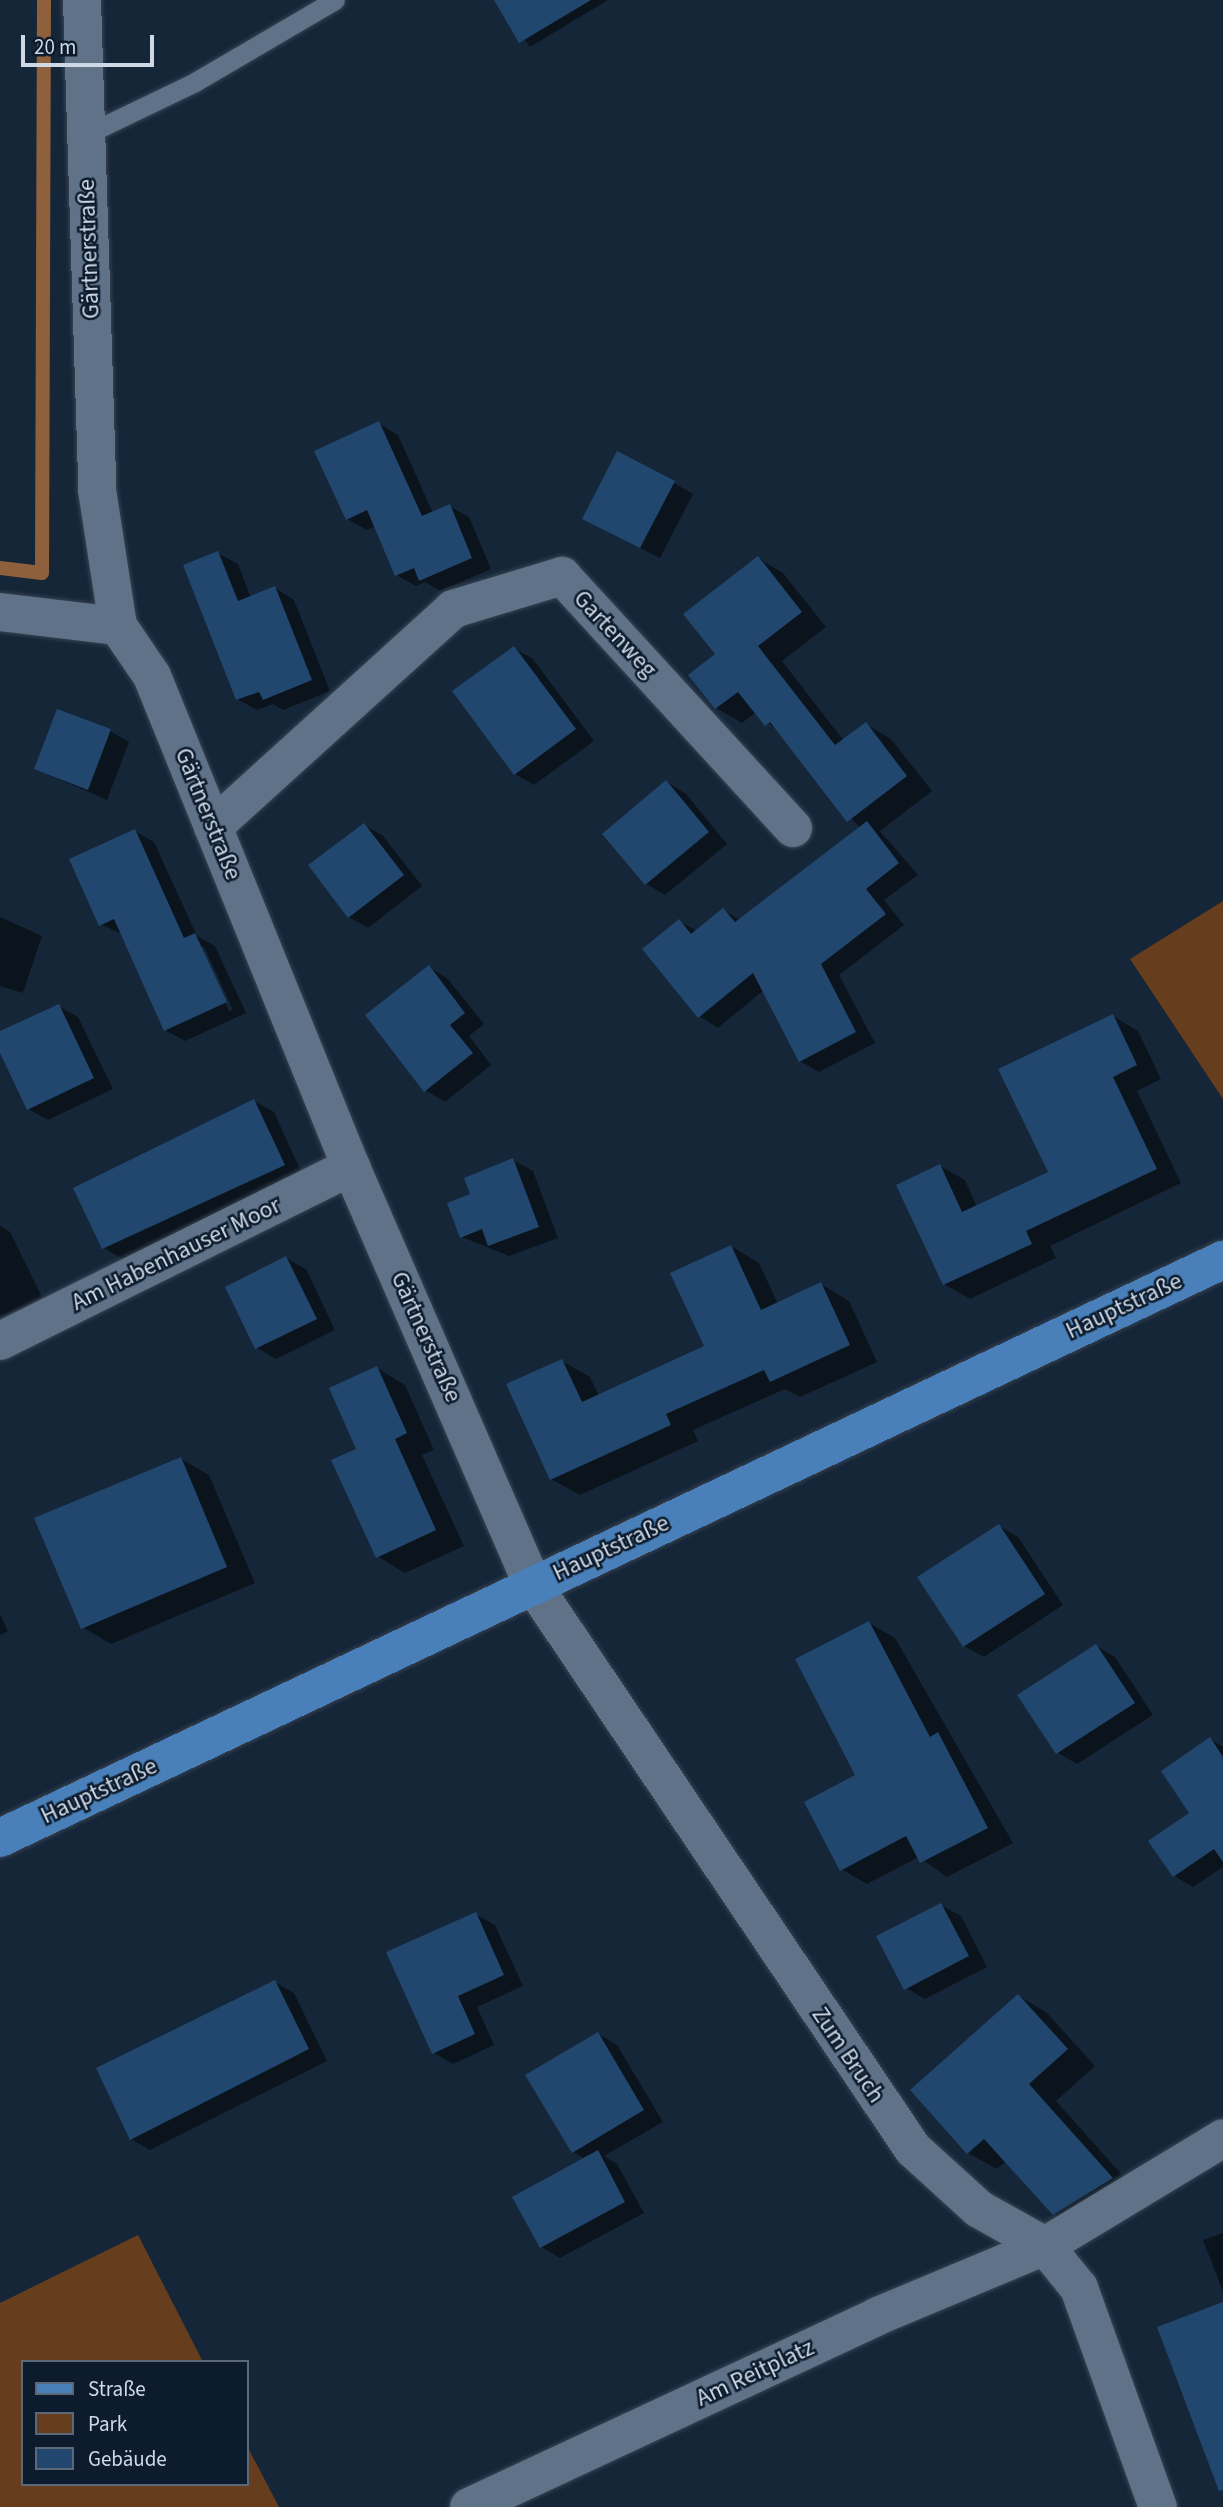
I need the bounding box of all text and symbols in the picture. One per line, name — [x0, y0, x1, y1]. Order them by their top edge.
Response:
scale bar — [24, 21, 158, 65]
text: 20 m — [34, 32, 76, 62]
street label: Gärtnerstraße — [72, 179, 106, 319]
street label: Gartenweg — [567, 584, 663, 684]
street label: Gärtnerstraße — [168, 744, 248, 884]
street label: Am Habenhauser Moor — [67, 1191, 285, 1317]
street label: Gärtnerstraße — [384, 1267, 468, 1407]
street label: Hauptstraße — [1061, 1267, 1187, 1345]
street label: Hauptstraße — [548, 1509, 674, 1587]
street label: Hauptstraße — [36, 1752, 162, 1830]
street label: Zum Bruch — [805, 2001, 891, 2109]
street label: Am Reitplatz — [692, 2333, 818, 2413]
legend — [21, 2360, 248, 2486]
text: Straße — [88, 2374, 146, 2404]
text: Park — [88, 2409, 127, 2439]
text: Gebäude — [88, 2444, 167, 2474]

